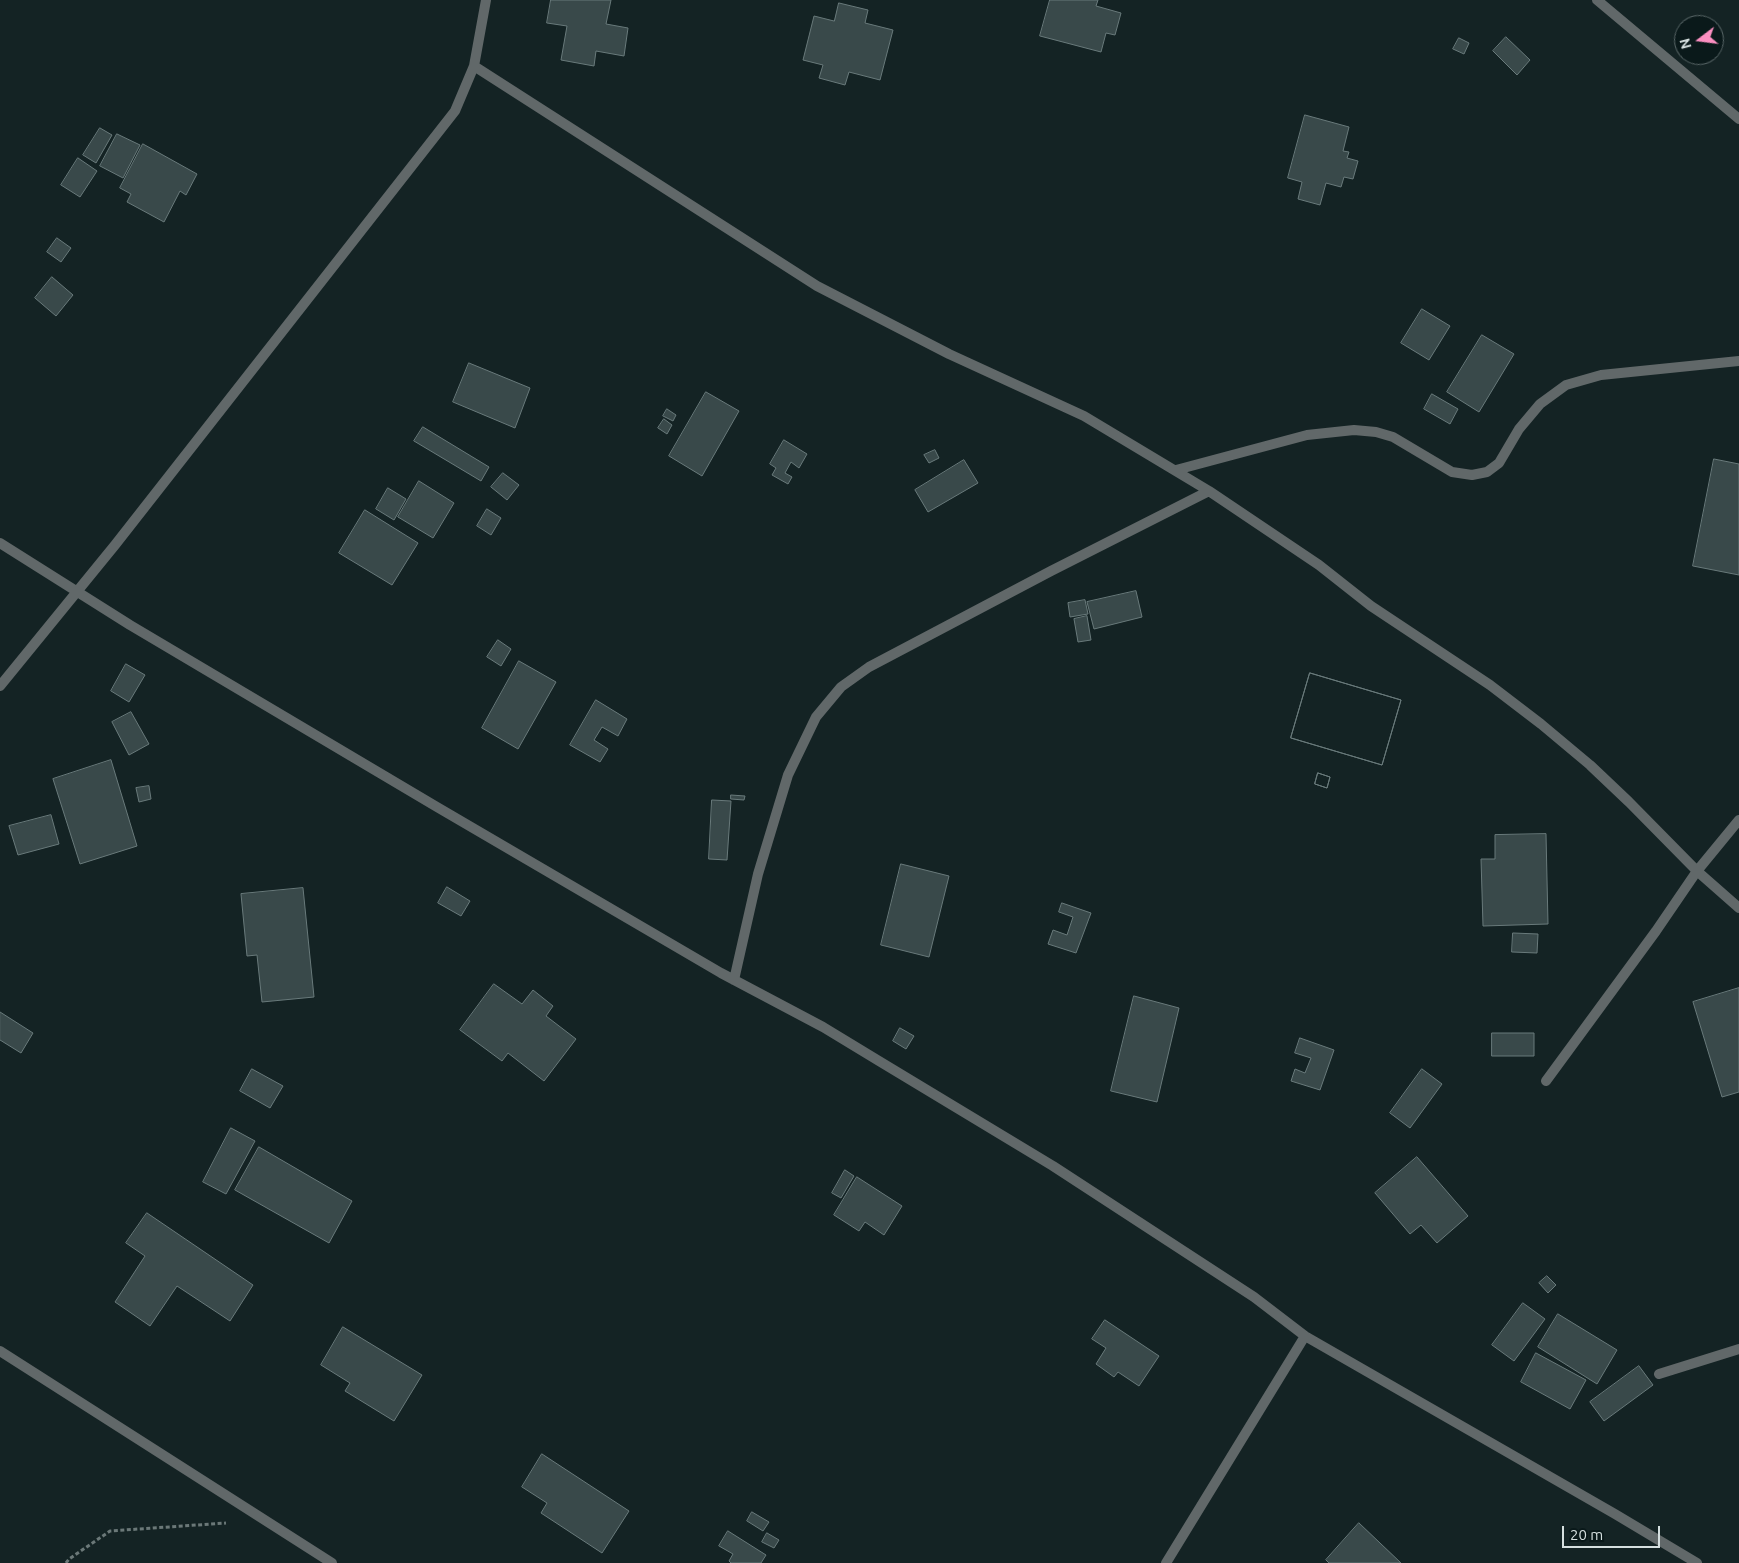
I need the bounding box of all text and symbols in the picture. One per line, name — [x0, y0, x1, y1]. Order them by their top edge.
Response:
north arrow — [1674, 15, 1724, 65]
text: N — [1676, 37, 1695, 51]
scale bar — [1564, 1516, 1662, 1548]
text: 20 m — [1570, 1526, 1603, 1543]

